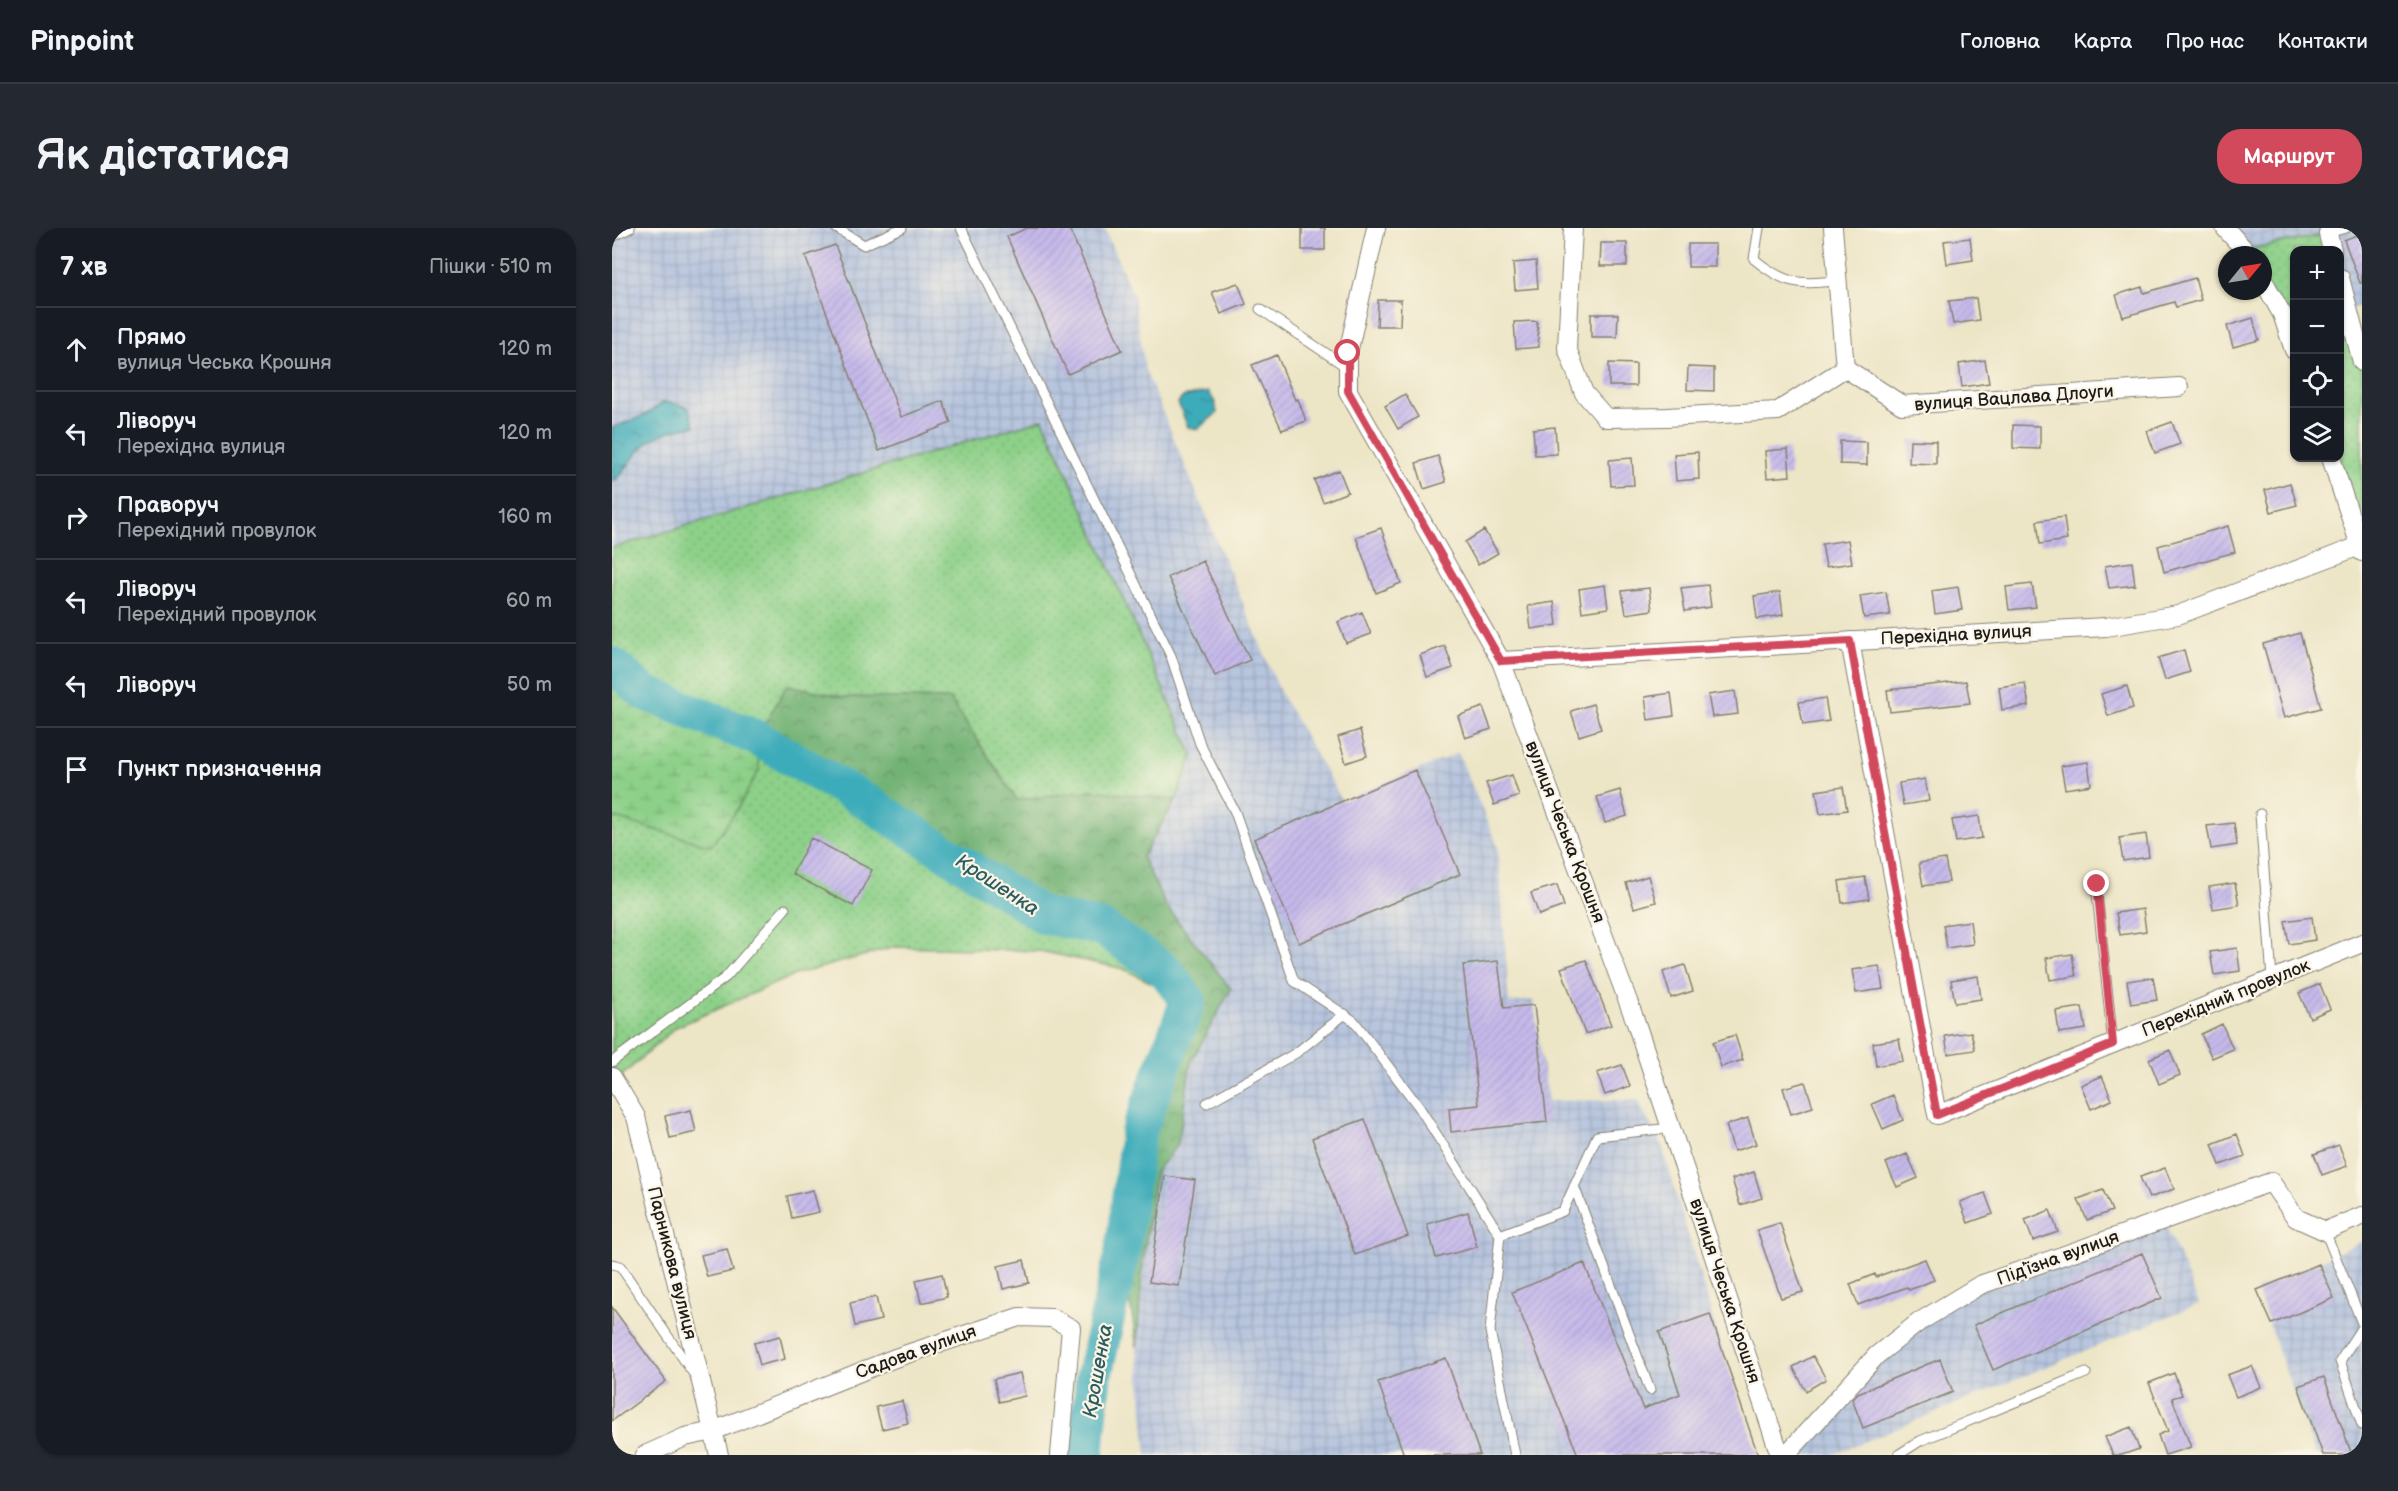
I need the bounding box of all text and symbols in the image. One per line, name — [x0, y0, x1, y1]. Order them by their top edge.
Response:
text: Pinpoint — [30, 25, 134, 58]
text: Головна — [1960, 29, 2040, 54]
text: Карта — [2073, 29, 2132, 54]
text: Про нас — [2165, 29, 2244, 54]
text: Контакти — [2277, 29, 2368, 54]
button: Маршрут — [2217, 129, 2362, 184]
text: Як дістатися — [36, 131, 290, 182]
north arrow — [2218, 246, 2272, 300]
map controls — [2290, 246, 2344, 462]
button: + — [2290, 246, 2344, 300]
text: 7 хв — [60, 252, 107, 283]
text: Пішки · 510 m — [429, 255, 552, 279]
button: − — [2290, 300, 2344, 354]
text: Прямо — [117, 324, 186, 351]
icon: ahead — [60, 333, 93, 366]
text: 120 m — [499, 337, 552, 361]
route start — [1334, 339, 1360, 365]
text: вулиця Чеська Крошня — [117, 351, 332, 375]
button: locate — [2290, 354, 2344, 408]
street label: вулиця Вацлава Длоуги — [1914, 381, 2114, 415]
text: Ліворуч — [117, 408, 197, 435]
button: layers — [2290, 408, 2344, 462]
icon: left — [60, 417, 93, 450]
text: 120 m — [499, 421, 552, 445]
text: Перехідна вулиця — [117, 435, 285, 459]
text: Праворуч — [117, 492, 219, 519]
icon: right — [60, 501, 93, 534]
text: 160 m — [498, 505, 552, 529]
text: Перехідний провулок — [117, 519, 316, 543]
text: Ліворуч — [117, 576, 197, 603]
icon: left — [60, 585, 93, 618]
text: 60 m — [506, 589, 552, 613]
text: Перехідний провулок — [117, 603, 316, 627]
street label: Перехідна вулиця — [1880, 621, 2032, 649]
icon: left — [60, 669, 93, 702]
text: Ліворуч — [117, 672, 197, 699]
text: 50 m — [507, 673, 552, 697]
street label: вулиця Чеська Крошня — [1521, 738, 1609, 926]
icon: arrive — [60, 753, 93, 786]
text: Пункт призначення — [117, 756, 322, 783]
water label: Крошенка — [951, 849, 1043, 921]
route end — [2083, 870, 2109, 896]
street label: Перехідний провулок — [2139, 954, 2314, 1041]
street label: Парникова вулиця — [643, 1184, 701, 1342]
street label: вулиця Чеська Крошня — [1685, 1196, 1765, 1386]
street label: Підʼїзна вулиця — [1994, 1226, 2122, 1290]
street label: Садова вулиця — [853, 1320, 979, 1384]
water label: Крошенка — [1078, 1322, 1118, 1420]

